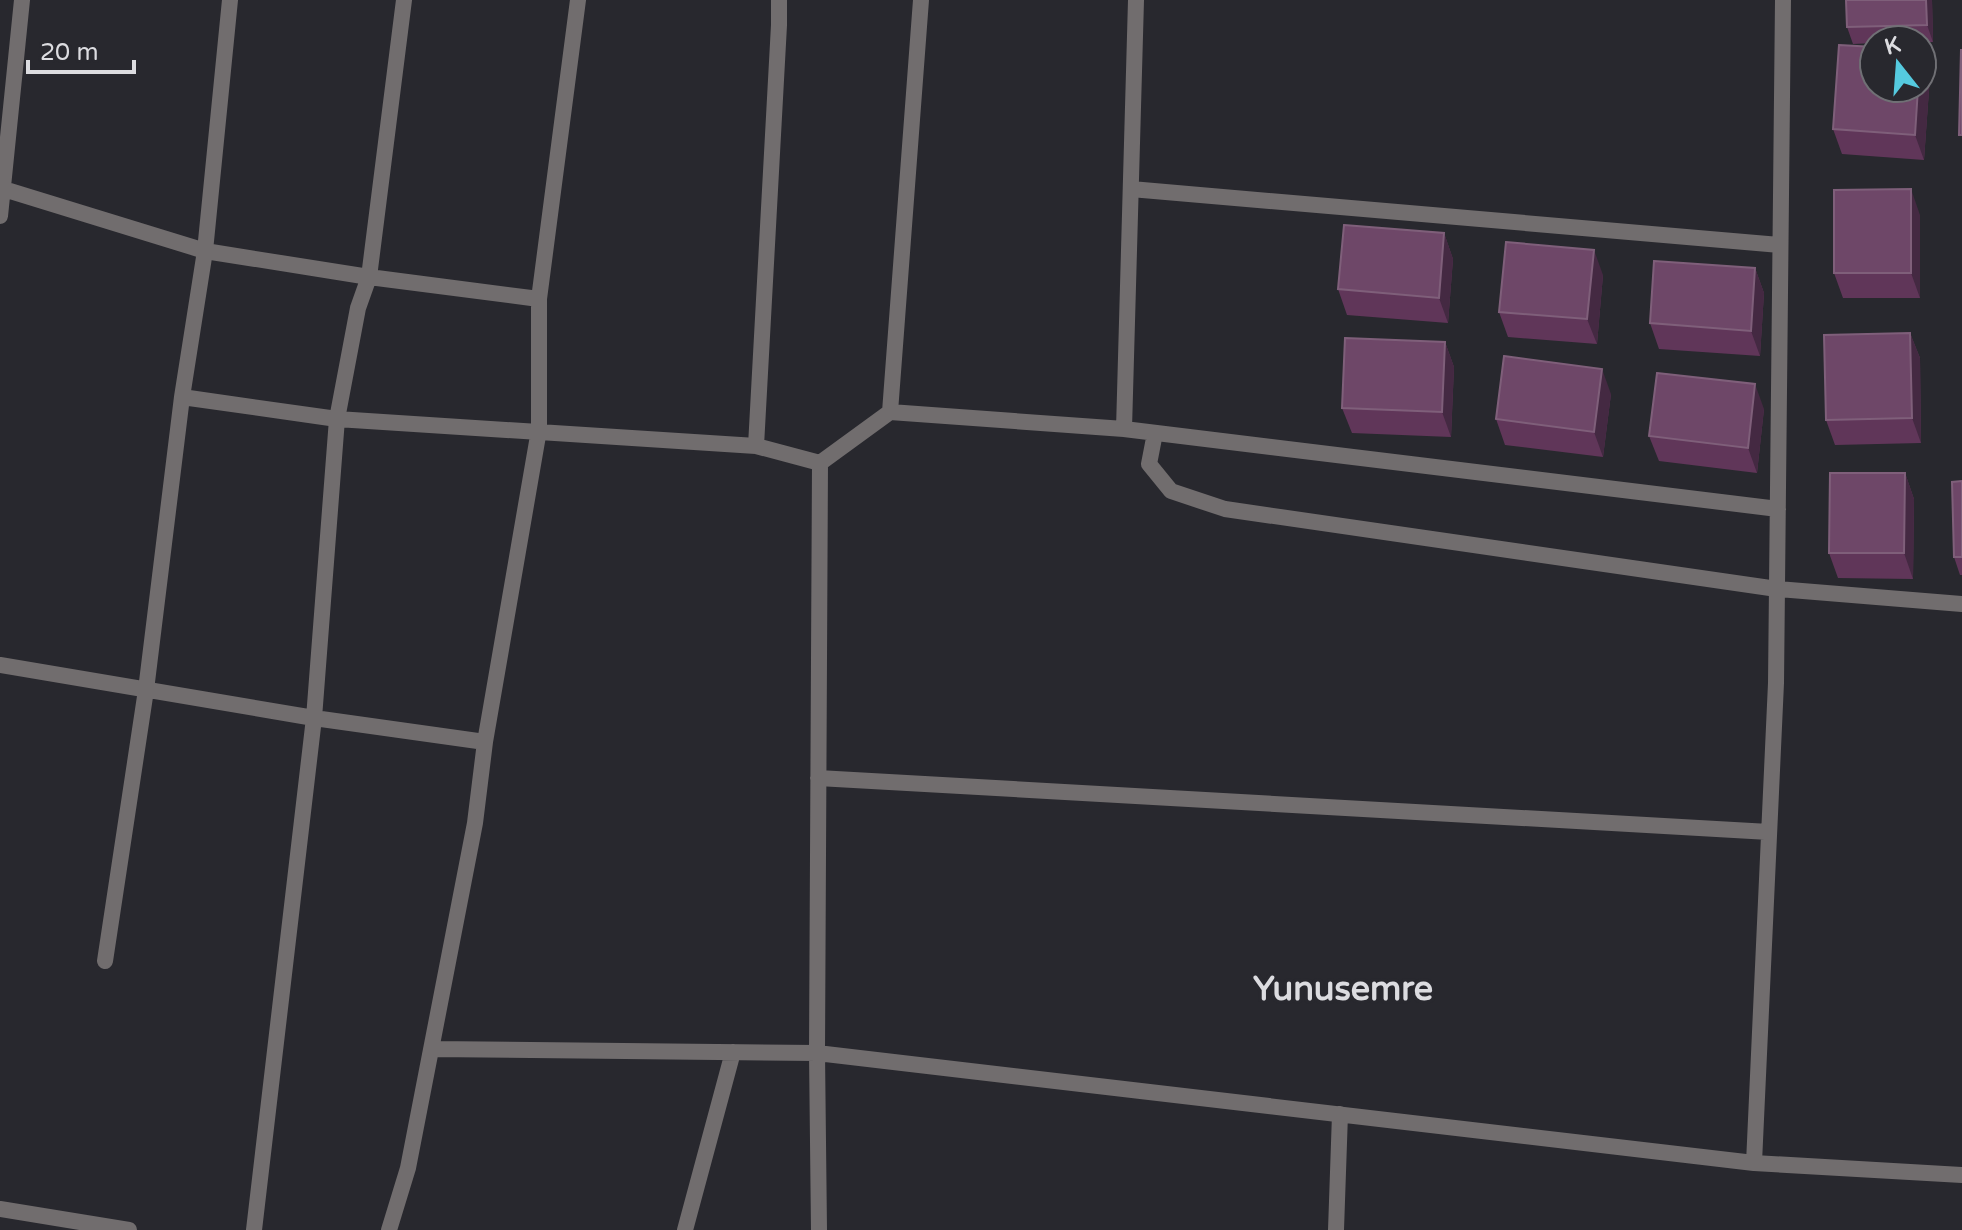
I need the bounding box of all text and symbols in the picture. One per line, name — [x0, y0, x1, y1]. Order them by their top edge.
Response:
scale bar — [28, 24, 134, 74]
north arrow — [1858, 24, 1938, 104]
text: K — [1882, 31, 1904, 60]
text: 20 m — [40, 38, 98, 67]
district label: Yunusemre — [1253, 969, 1433, 1010]

